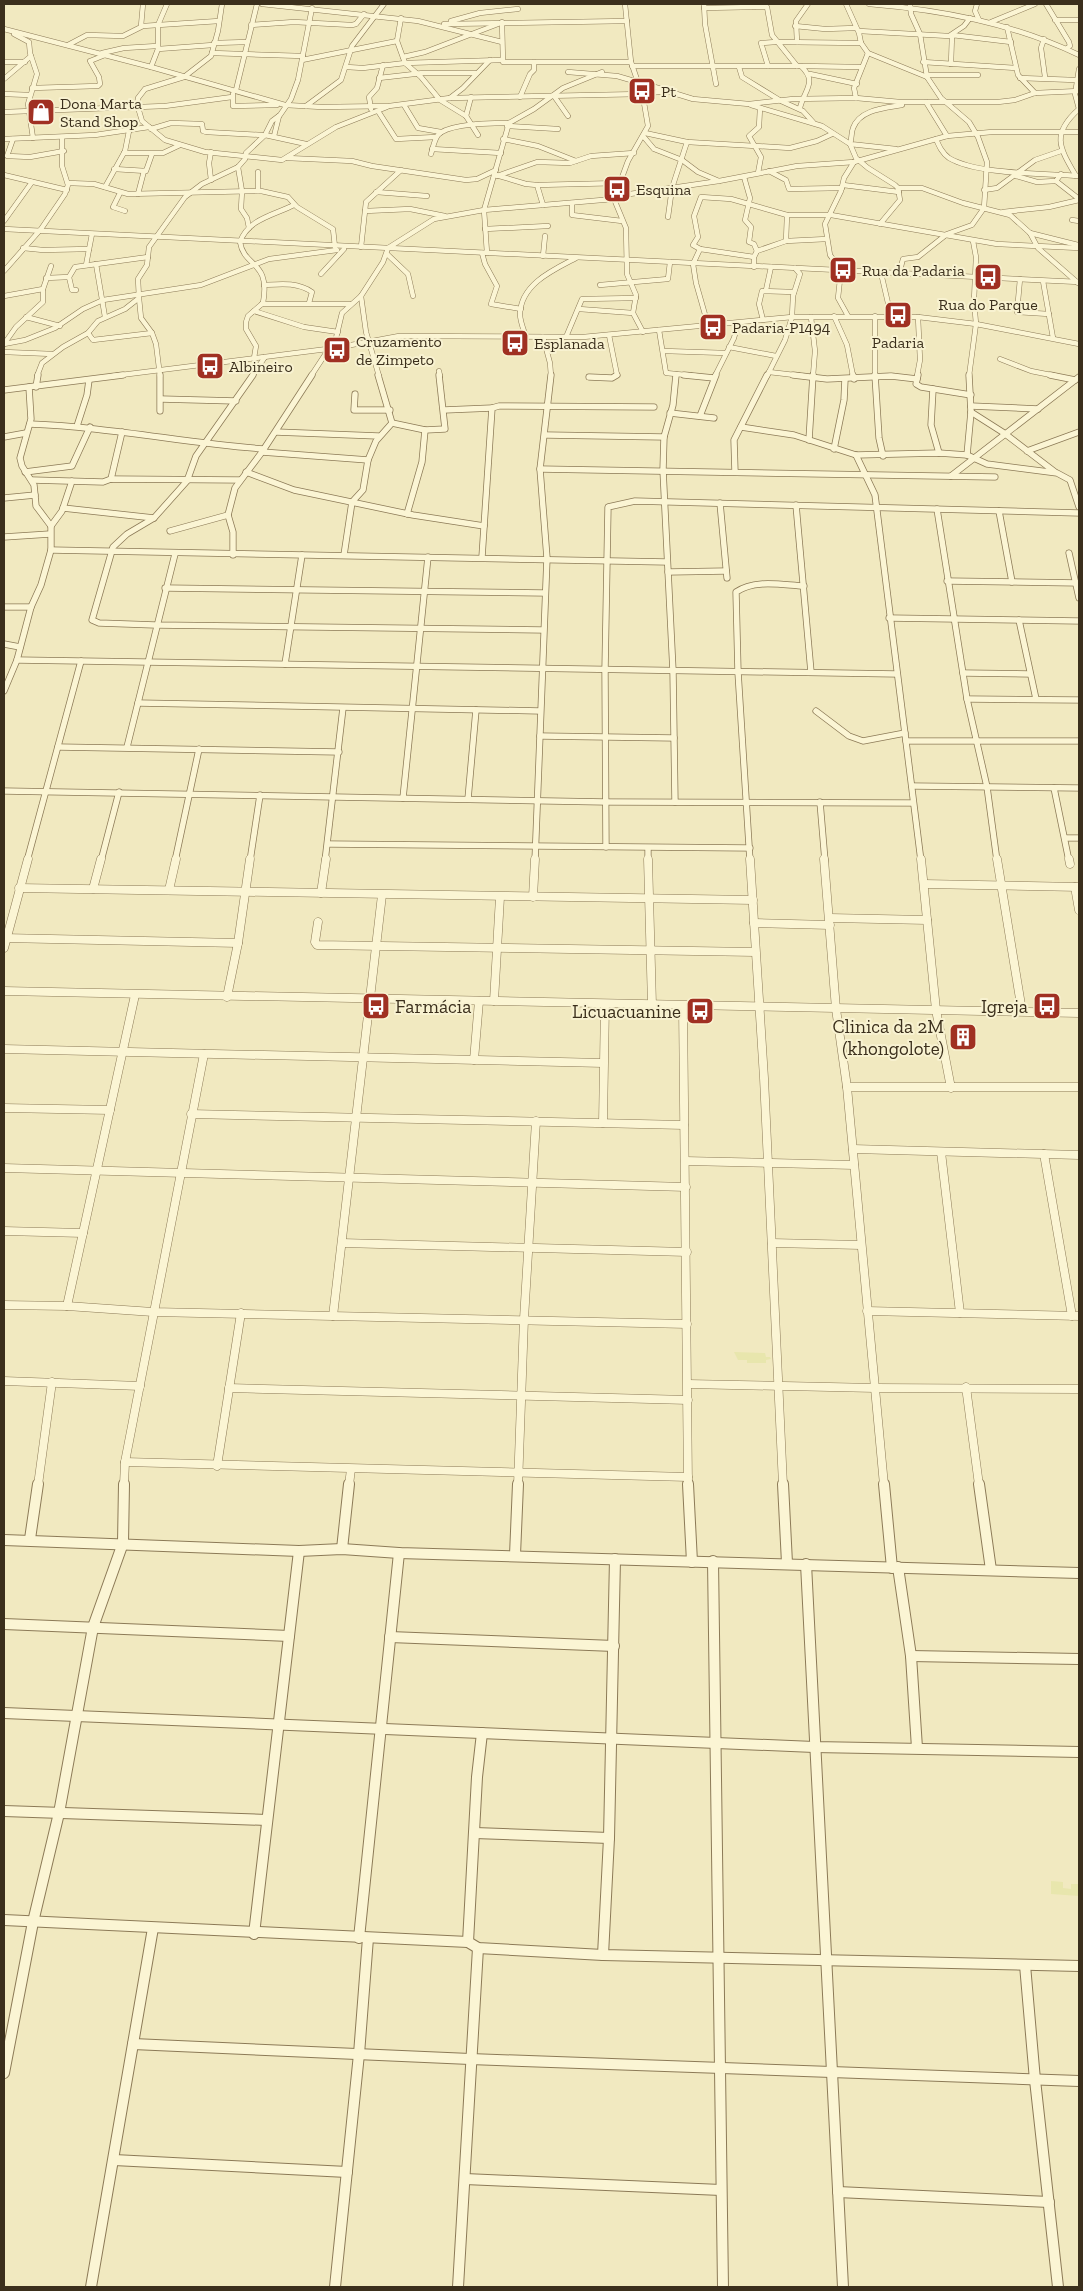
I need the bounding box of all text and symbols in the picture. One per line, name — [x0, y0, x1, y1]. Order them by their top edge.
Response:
bus stop icon: Pt — [627, 76, 657, 106]
place label: Pt — [661, 82, 676, 101]
place label: Dona Marta Stand Shop — [60, 94, 142, 131]
shop icon: Dona Marta Stand Shop — [26, 97, 56, 127]
bus stop icon: Esquina — [602, 174, 632, 204]
place label: Esquina — [636, 180, 692, 199]
bus stop icon: Rua da Padaria — [828, 255, 858, 285]
place label: Rua da Padaria — [862, 261, 965, 280]
bus stop icon: Rua do Parque — [973, 262, 1003, 292]
place label: Rua do Parque — [938, 295, 1038, 314]
bus stop icon: Padaria — [883, 300, 913, 330]
bus stop icon: Padaria-P1494 — [698, 312, 728, 342]
place label: Padaria-P1494 — [732, 318, 831, 337]
bus stop icon: Esplanada — [500, 328, 530, 358]
place label: Cruzamento de Zimpeto — [356, 332, 442, 369]
place label: Padaria — [872, 333, 924, 352]
place label: Esplanada — [534, 334, 605, 353]
bus stop icon: Cruzamento de Zimpeto — [322, 335, 352, 365]
bus stop icon: Albineiro — [195, 351, 225, 381]
place label: Albineiro — [229, 357, 293, 376]
bus stop icon: Farmácia — [361, 991, 391, 1021]
bus stop icon: Igreja — [1032, 991, 1062, 1021]
place label: Farmácia — [395, 995, 471, 1018]
place label: Igreja — [981, 995, 1028, 1018]
bus stop icon: Licuacuanine — [685, 996, 715, 1026]
place label: Licuacuanine — [572, 1000, 681, 1023]
place label: Clinica da 2M (khongolote) — [832, 1015, 944, 1060]
building icon: Clinica da 2M (khongolote) — [948, 1022, 978, 1052]

